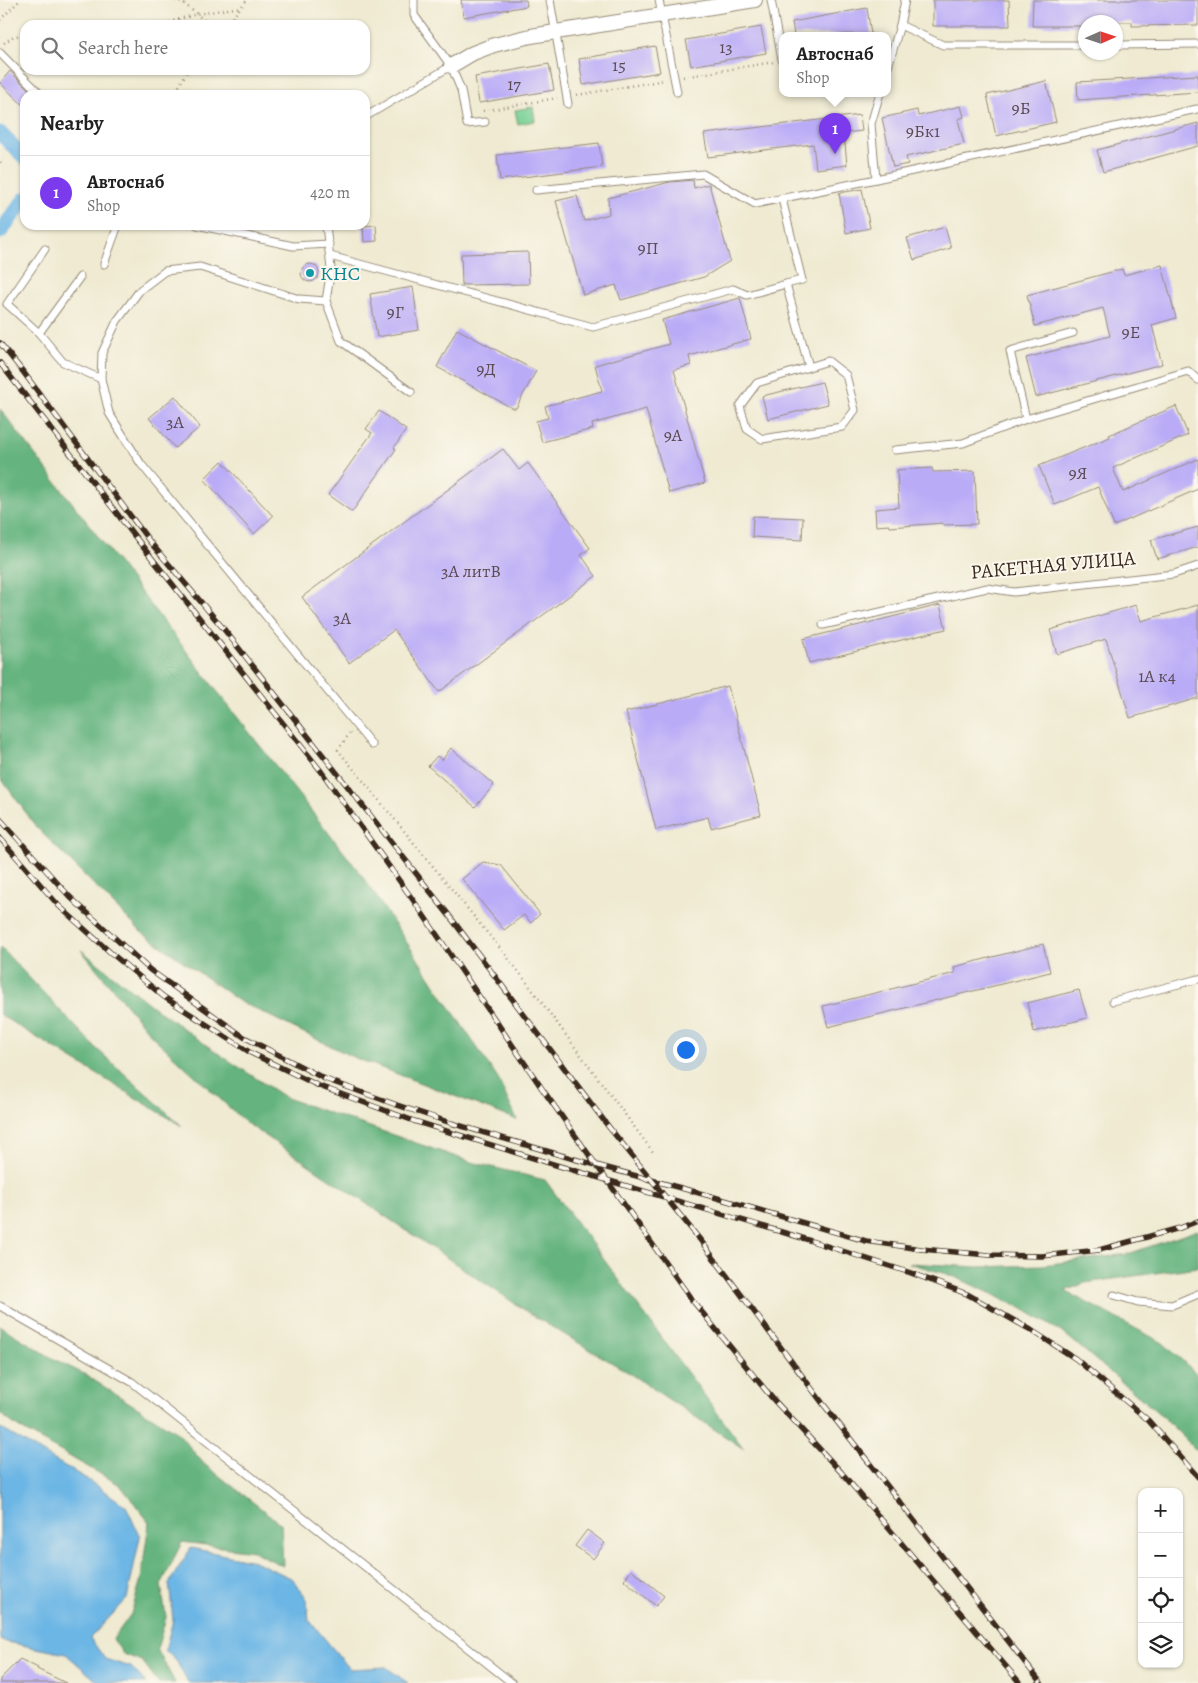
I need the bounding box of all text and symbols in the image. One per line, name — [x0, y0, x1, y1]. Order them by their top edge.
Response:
north arrow — [1078, 15, 1123, 60]
search box — [20, 20, 370, 75]
popup — [779, 32, 891, 97]
icon: search — [38, 34, 66, 62]
text: Search here — [78, 35, 168, 61]
house number: 13 — [719, 35, 733, 59]
text: Автоснаб — [796, 41, 874, 67]
house number: 15 — [612, 53, 626, 77]
text: Shop — [796, 67, 830, 89]
house number: 17 — [507, 72, 521, 96]
house number: 9Б — [1012, 96, 1030, 120]
text: Nearby — [40, 109, 103, 137]
pin: 1 — [819, 113, 851, 154]
house number: 9Бк1 — [906, 119, 940, 143]
text: Автоснаб — [87, 169, 165, 195]
text: 1 — [53, 182, 59, 204]
text: 420 m — [310, 182, 350, 204]
text: Shop — [87, 195, 120, 217]
house number: 9П — [638, 236, 658, 260]
place label: КНС — [320, 260, 360, 287]
marker: КНС — [304, 267, 316, 279]
house number: 9Г — [386, 300, 404, 324]
house number: 9Е — [1122, 320, 1140, 344]
house number: 9Д — [476, 357, 496, 381]
house number: 3А — [166, 410, 184, 434]
house number: 9А — [664, 423, 683, 447]
house number: 9Я — [1068, 461, 1088, 485]
street label: РАКЕТНАЯ УЛИЦА — [970, 544, 1137, 586]
house number: 3А литВ — [441, 559, 501, 583]
house number: 3А — [333, 606, 351, 630]
house number: 1А к4 — [1138, 664, 1176, 688]
your location — [673, 1037, 699, 1063]
map controls — [1138, 1488, 1183, 1668]
button: + — [1138, 1488, 1183, 1533]
button: − — [1138, 1533, 1183, 1578]
button: locate — [1138, 1578, 1183, 1623]
button: layers — [1138, 1623, 1183, 1668]

